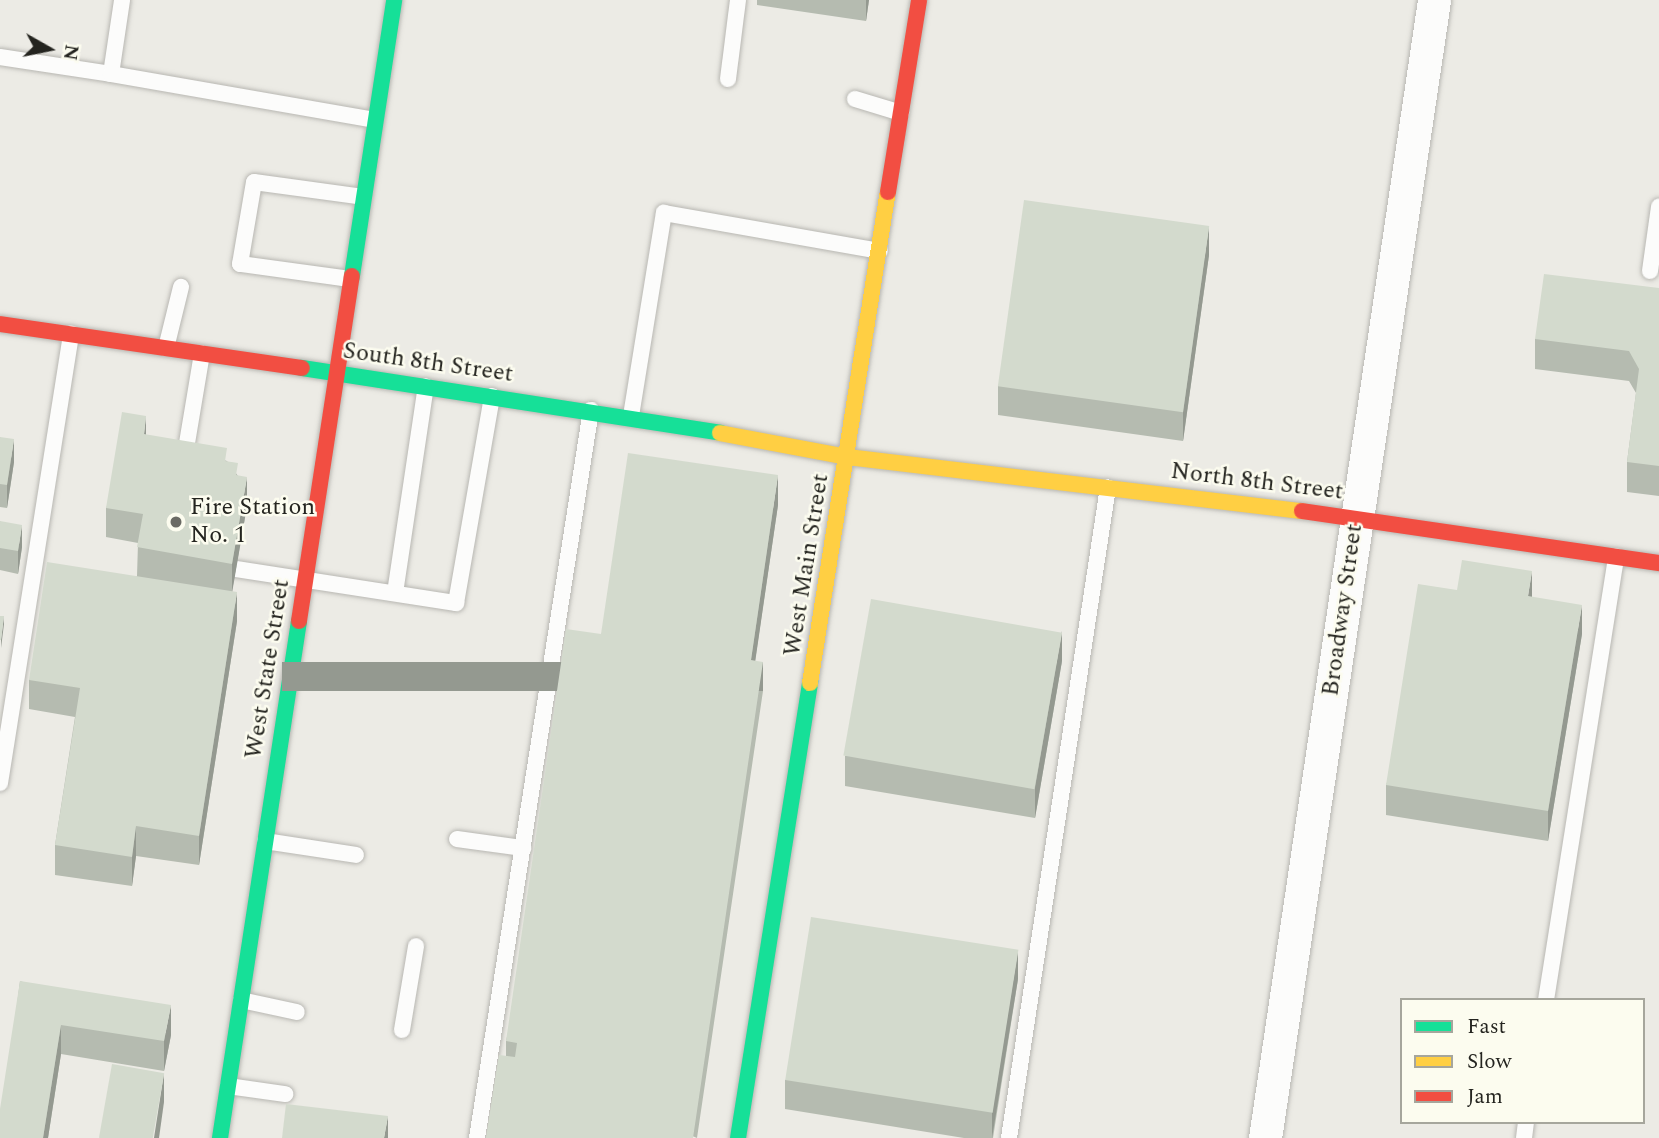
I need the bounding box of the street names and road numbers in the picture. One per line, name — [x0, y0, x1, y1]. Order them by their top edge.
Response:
street label: South 8th Street — [341, 337, 515, 389]
street label: North 8th Street — [1169, 457, 1345, 507]
street label: West Main Street — [778, 472, 836, 658]
street label: Broadway Street — [1317, 522, 1369, 698]
street label: West State Street — [240, 577, 296, 761]

